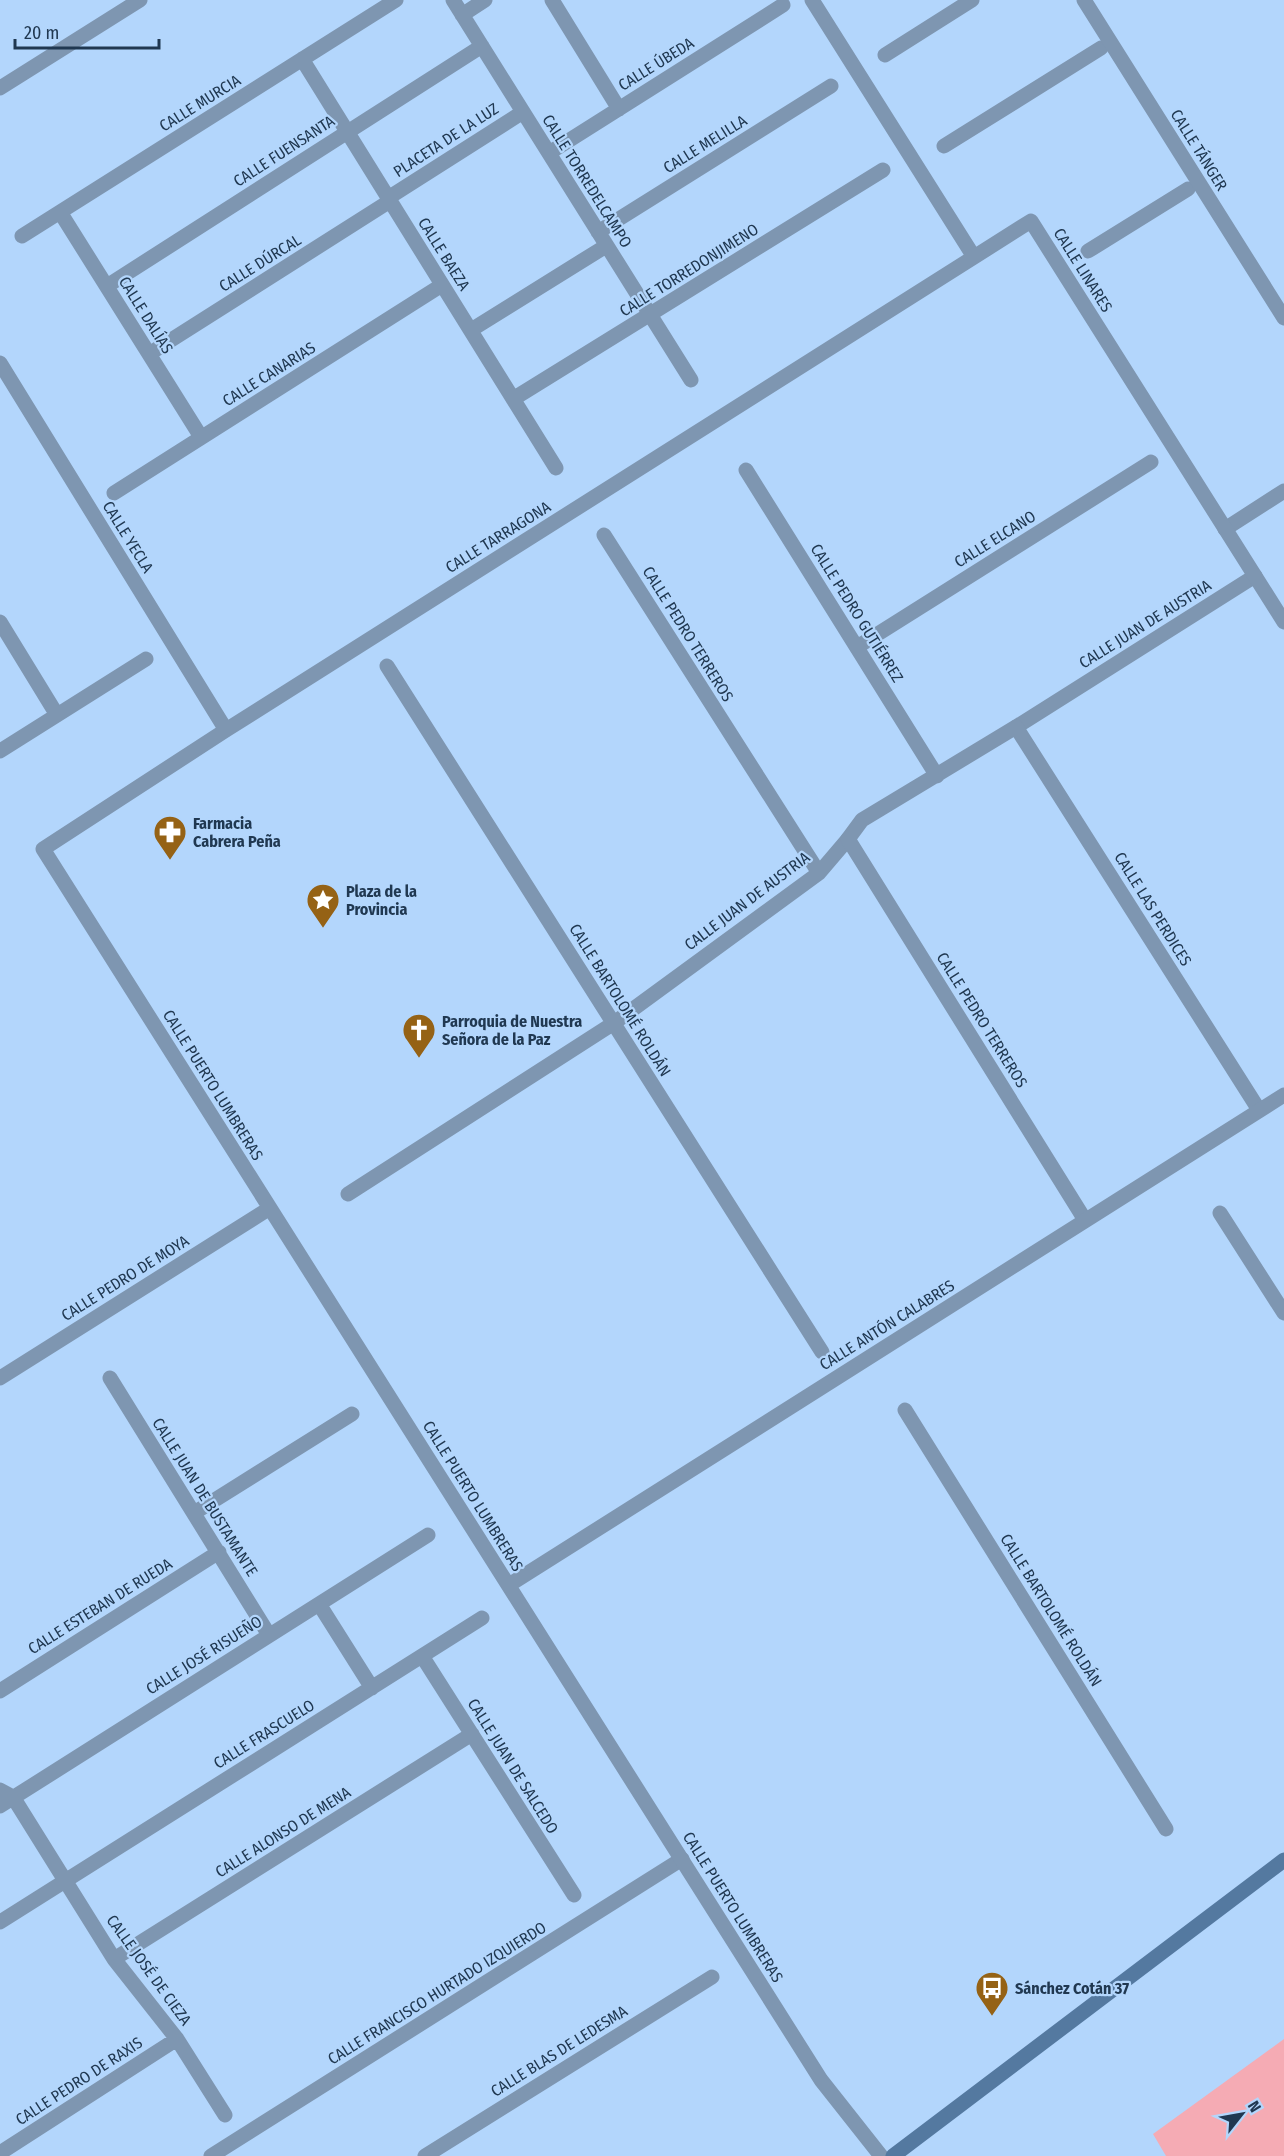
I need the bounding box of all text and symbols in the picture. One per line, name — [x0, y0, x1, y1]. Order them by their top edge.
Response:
scale bar — [15, 12, 159, 50]
text: 20 m — [24, 22, 59, 44]
street label: CALLE ÚBEDA — [615, 33, 698, 95]
street label: CALLE MURCIA — [156, 70, 245, 135]
street label: PLACETA DE LA LUZ — [390, 99, 502, 181]
street label: CALLE TÁNGER — [1167, 106, 1232, 194]
street label: CALLE FUENSANTA — [230, 111, 339, 191]
street label: CALLE TORREDELCAMPO — [538, 111, 636, 251]
street label: CALLE MELILLA — [660, 111, 751, 177]
street label: CALLE BAEZA — [414, 214, 474, 294]
street label: CALLE TORREDONJIMENO — [616, 220, 762, 320]
street label: CALLE LINARES — [1050, 225, 1116, 316]
street label: CALLE DÚRCAL — [216, 230, 304, 296]
street label: CALLE DALÍAS — [115, 273, 177, 357]
street label: CALLE CANARIAS — [219, 338, 319, 410]
street label: CALLE TARRAGONA — [442, 497, 554, 577]
street label: CALLE YECLA — [99, 498, 158, 577]
street label: CALLE ELCANO — [951, 507, 1039, 571]
street label: CALLE PEDRO GUTIÉRREZ — [807, 540, 907, 686]
street label: CALLE PEDRO TERREROS — [639, 563, 737, 705]
street label: CALLE JUAN DE AUSTRIA — [1076, 575, 1215, 672]
pharmacy icon: Farmacia Cabrera Peña — [152, 814, 188, 861]
place label: Farmacia Cabrera Peña — [193, 814, 281, 851]
street label: CALLE JUAN DE AUSTRIA — [681, 847, 814, 954]
street label: CALLE LAS PERDICES — [1110, 849, 1196, 969]
place icon: Plaza de la Provincia — [305, 882, 341, 929]
place label: Plaza de la Provincia — [346, 882, 417, 919]
street label: CALLE BARTOLOMÉ ROLDÁN — [565, 920, 675, 1080]
street label: CALLE PEDRO TERREROS — [933, 949, 1031, 1091]
street label: CALLE PUERTO LUMBRERAS — [159, 1006, 267, 1164]
church icon: Parroquia de Nuestra Señora de la Paz — [401, 1012, 437, 1059]
place label: Parroquia de Nuestra Señora de la Paz — [442, 1012, 582, 1049]
street label: CALLE PEDRO DE MOYA — [58, 1231, 193, 1325]
street label: CALLE ANTÓN CALABRES — [816, 1276, 958, 1374]
street label: CALLE JUAN DE BUSTAMANTE — [148, 1414, 262, 1580]
street label: CALLE PUERTO LUMBRERAS — [419, 1417, 527, 1575]
street label: CALLE BARTOLOMÉ ROLDÁN — [996, 1530, 1106, 1690]
street label: CALLE ESTEBAN DE RUEDA — [25, 1554, 176, 1658]
street label: CALLE JOSÉ RISUEÑO — [143, 1612, 265, 1698]
street label: CALLE FRASCUELO — [210, 1695, 318, 1773]
street label: CALLE JUAN DE SALCEDO — [464, 1695, 562, 1837]
street label: CALLE ALONSO DE MENA — [212, 1782, 355, 1881]
street label: CALLE PUERTO LUMBRERAS — [679, 1828, 787, 1986]
street label: CALLE JOSÉ DE CIEZA — [103, 1911, 196, 2029]
street label: CALLE FRANCISCO HURTADO IZQUIERDO — [324, 1918, 550, 2068]
bus stop icon: Sánchez Cotán 37 — [974, 1970, 1010, 2017]
place label: Sánchez Cotán 37 — [1015, 1979, 1129, 1998]
street label: CALLE BLAS DE LEDESMA — [487, 2001, 631, 2101]
street label: CALLE PEDRO DE RAXIS — [12, 2033, 146, 2129]
north arrow — [1212, 2084, 1272, 2144]
text: N — [1244, 2098, 1265, 2116]

